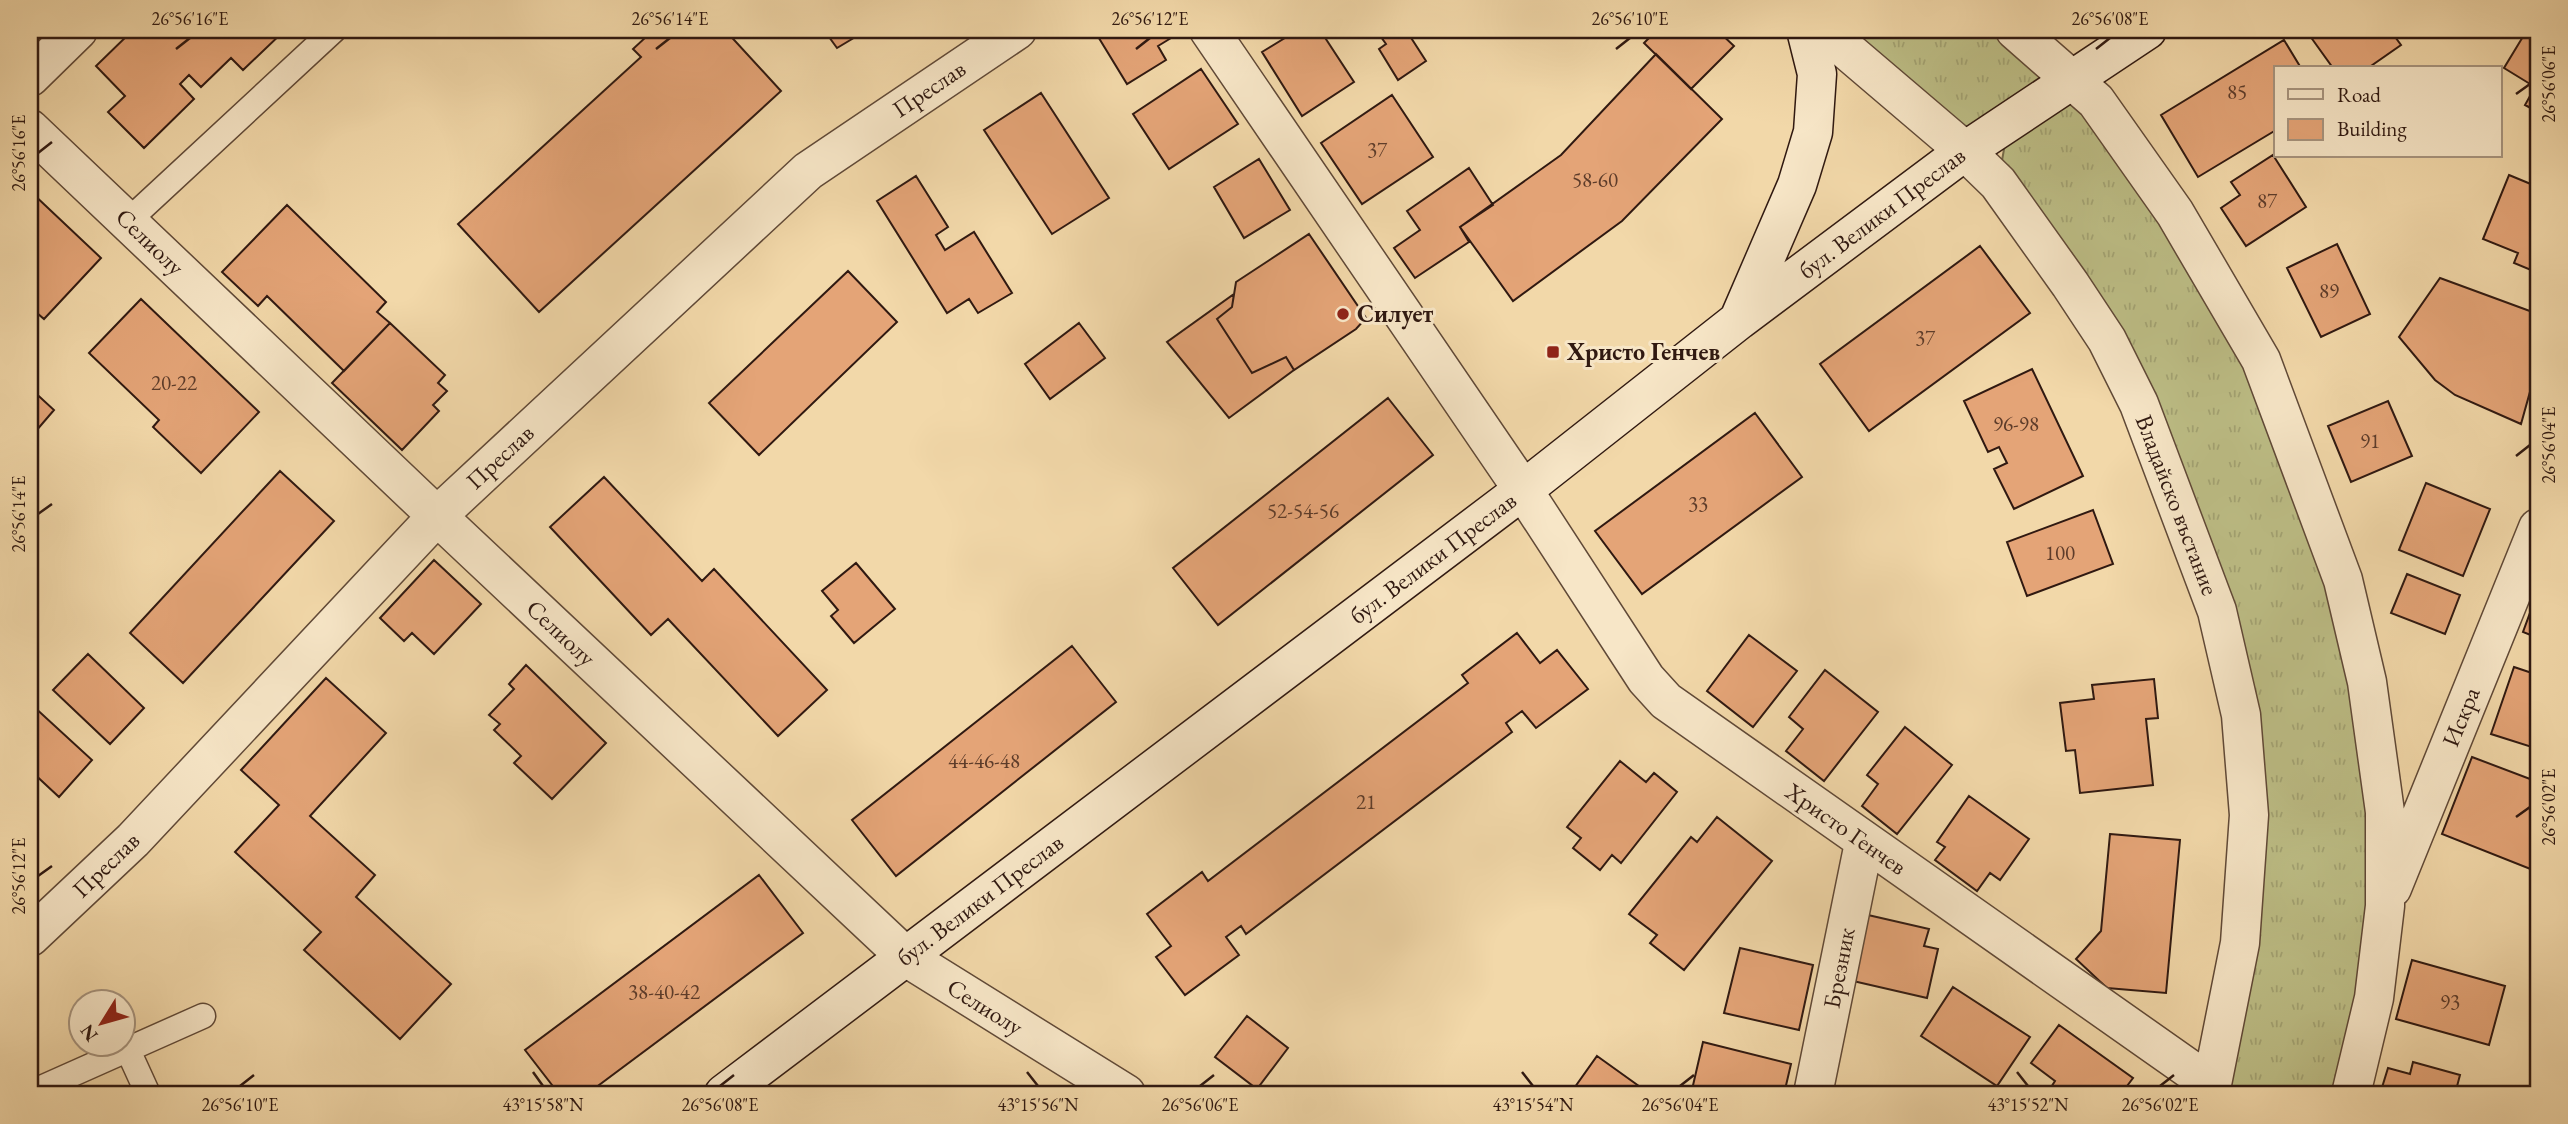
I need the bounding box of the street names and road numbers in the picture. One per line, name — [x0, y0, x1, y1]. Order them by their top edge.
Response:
street label: Преслав — [886, 53, 971, 124]
street label: бул. Велики Преслав — [1792, 140, 1971, 285]
street label: Селиолу — [109, 201, 192, 282]
street label: Владайско въстание — [2129, 410, 2226, 599]
street label: Преслав — [459, 417, 540, 496]
street label: бул. Велики Преслав — [1343, 485, 1522, 630]
street label: Селиолу — [520, 593, 603, 673]
street label: Искра — [2435, 682, 2487, 751]
street label: Христо Генчев — [1779, 775, 1913, 882]
street label: Преслав — [65, 825, 146, 904]
street label: бул. Велики Преслав — [890, 827, 1069, 972]
street label: Брезник — [1815, 924, 1862, 1011]
street label: Селиолу — [941, 971, 1029, 1042]

